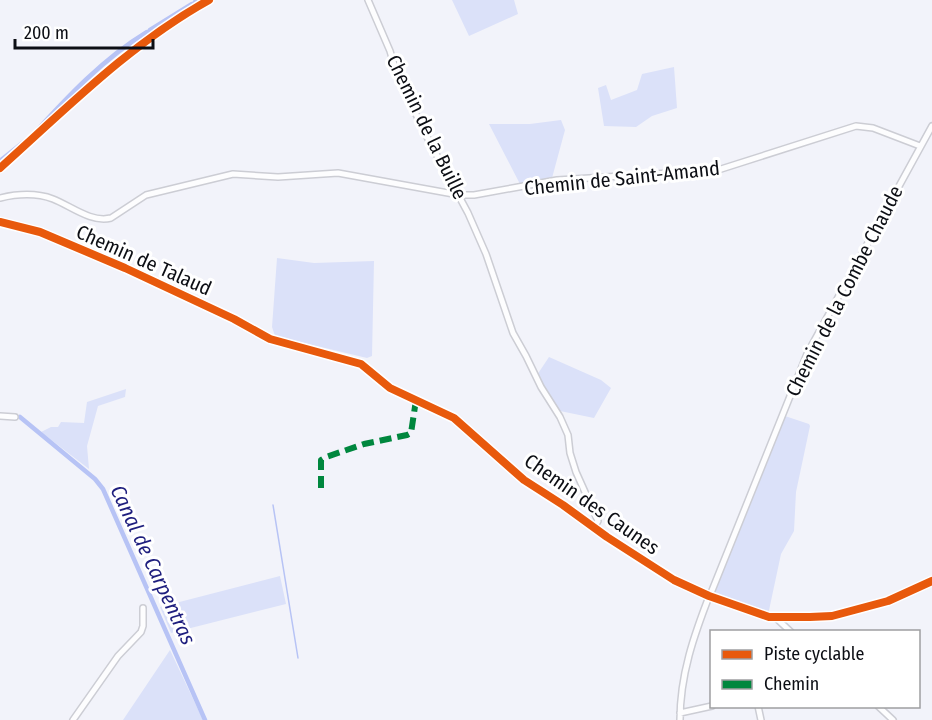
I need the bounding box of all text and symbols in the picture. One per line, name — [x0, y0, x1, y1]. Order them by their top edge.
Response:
scale bar — [15, 12, 153, 50]
text: 200 m — [24, 22, 69, 44]
street label: Chemin de la Buille — [382, 51, 472, 203]
street label: Chemin de Saint-Amand — [523, 156, 721, 200]
street label: Chemin de la Combe Chaude — [780, 182, 908, 400]
street label: Chemin de Talaud — [73, 219, 215, 301]
street label: Chemin des Caunes — [520, 449, 664, 559]
water label: Canal de Carpentras — [105, 481, 201, 649]
legend — [710, 630, 920, 708]
text: Piste cyclable — [764, 643, 864, 665]
text: Chemin — [764, 673, 819, 695]

